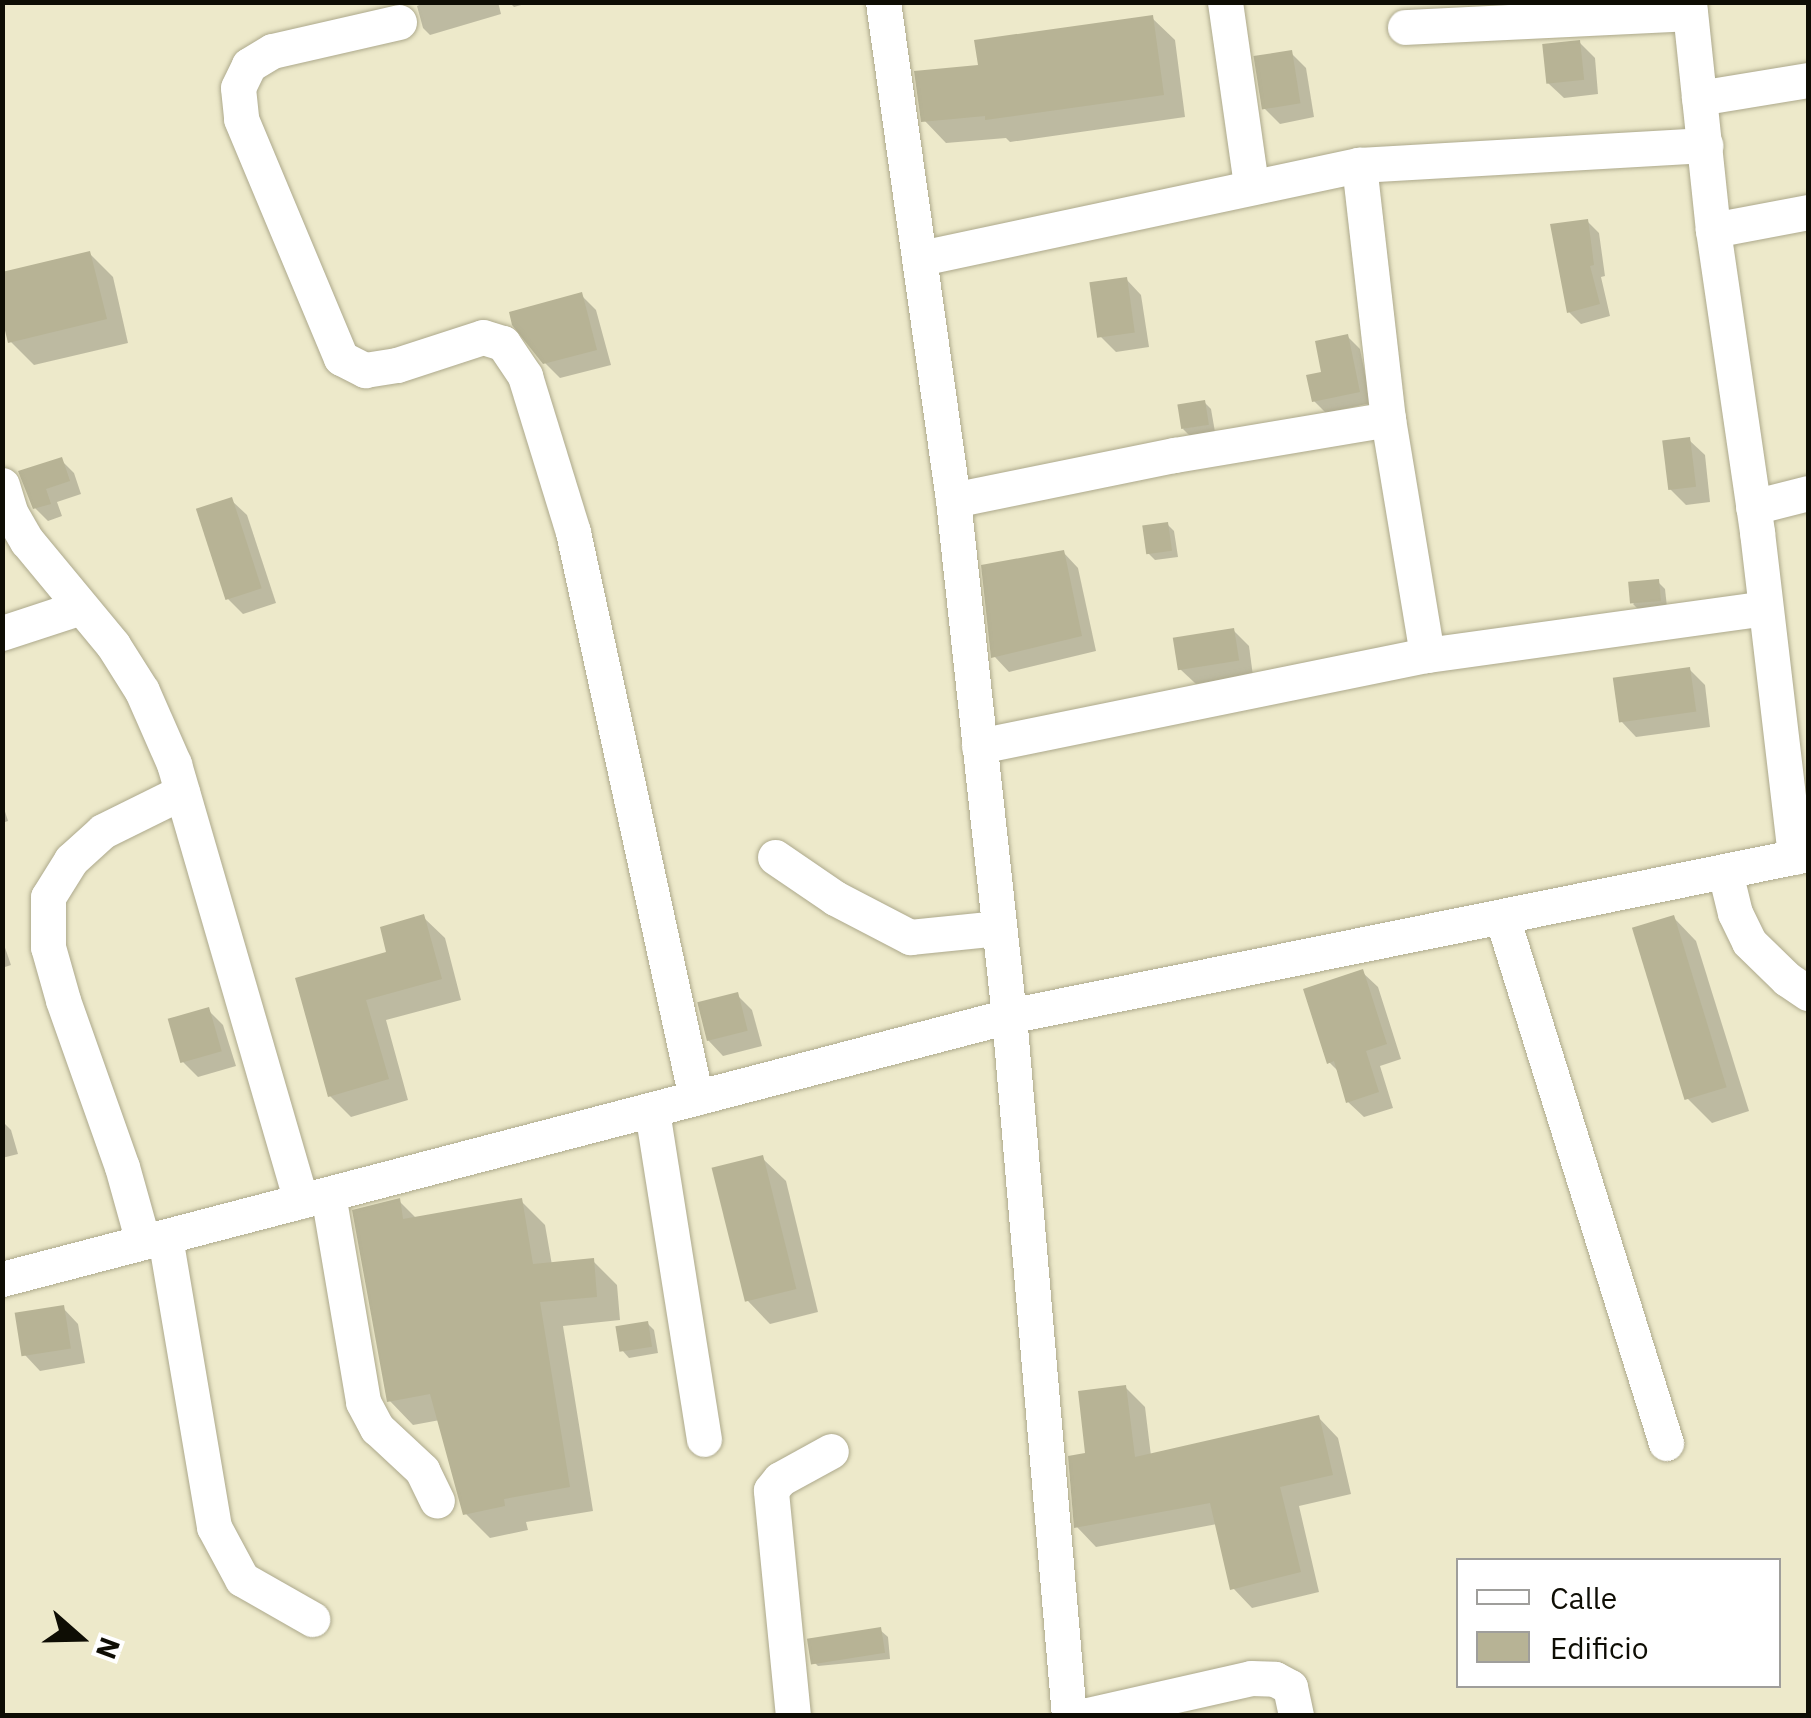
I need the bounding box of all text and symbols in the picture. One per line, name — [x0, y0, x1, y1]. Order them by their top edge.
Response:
legend — [1456, 1558, 1781, 1688]
text: Calle — [1550, 1578, 1617, 1617]
north arrow — [30, 1588, 130, 1688]
text: Edificio — [1550, 1628, 1649, 1667]
text: N — [88, 1633, 130, 1664]

